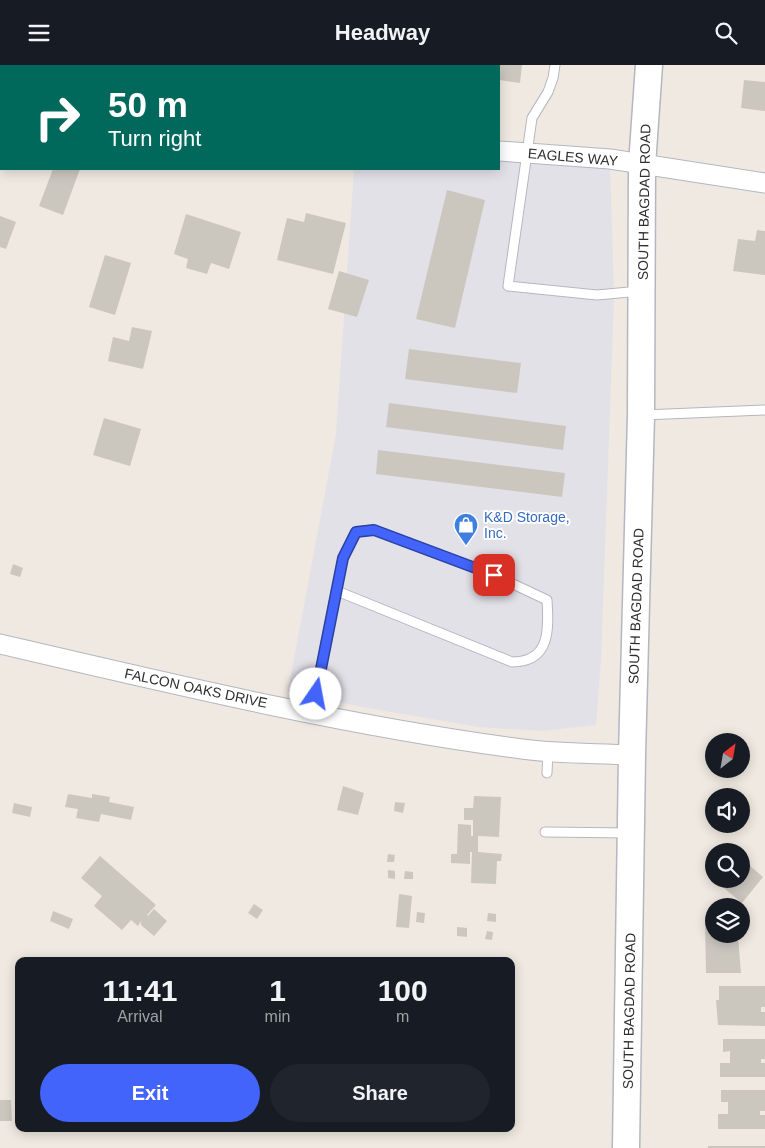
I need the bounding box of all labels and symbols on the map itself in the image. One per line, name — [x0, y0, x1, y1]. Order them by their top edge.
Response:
street label: SOUTH BAGDAD ROAD — [635, 124, 653, 280]
street label: EAGLES WAY — [527, 145, 619, 169]
place label: K&D Storage, Inc. — [484, 509, 570, 541]
shop icon: K&D Storage, Inc. — [453, 512, 479, 546]
street label: SOUTH BAGDAD ROAD — [625, 528, 647, 684]
pin — [473, 554, 515, 596]
street label: FALCON OAKS DRIVE — [123, 665, 269, 711]
position arrow — [289, 667, 341, 719]
north arrow — [705, 733, 750, 777]
street label: SOUTH BAGDAD ROAD — [620, 933, 638, 1089]

